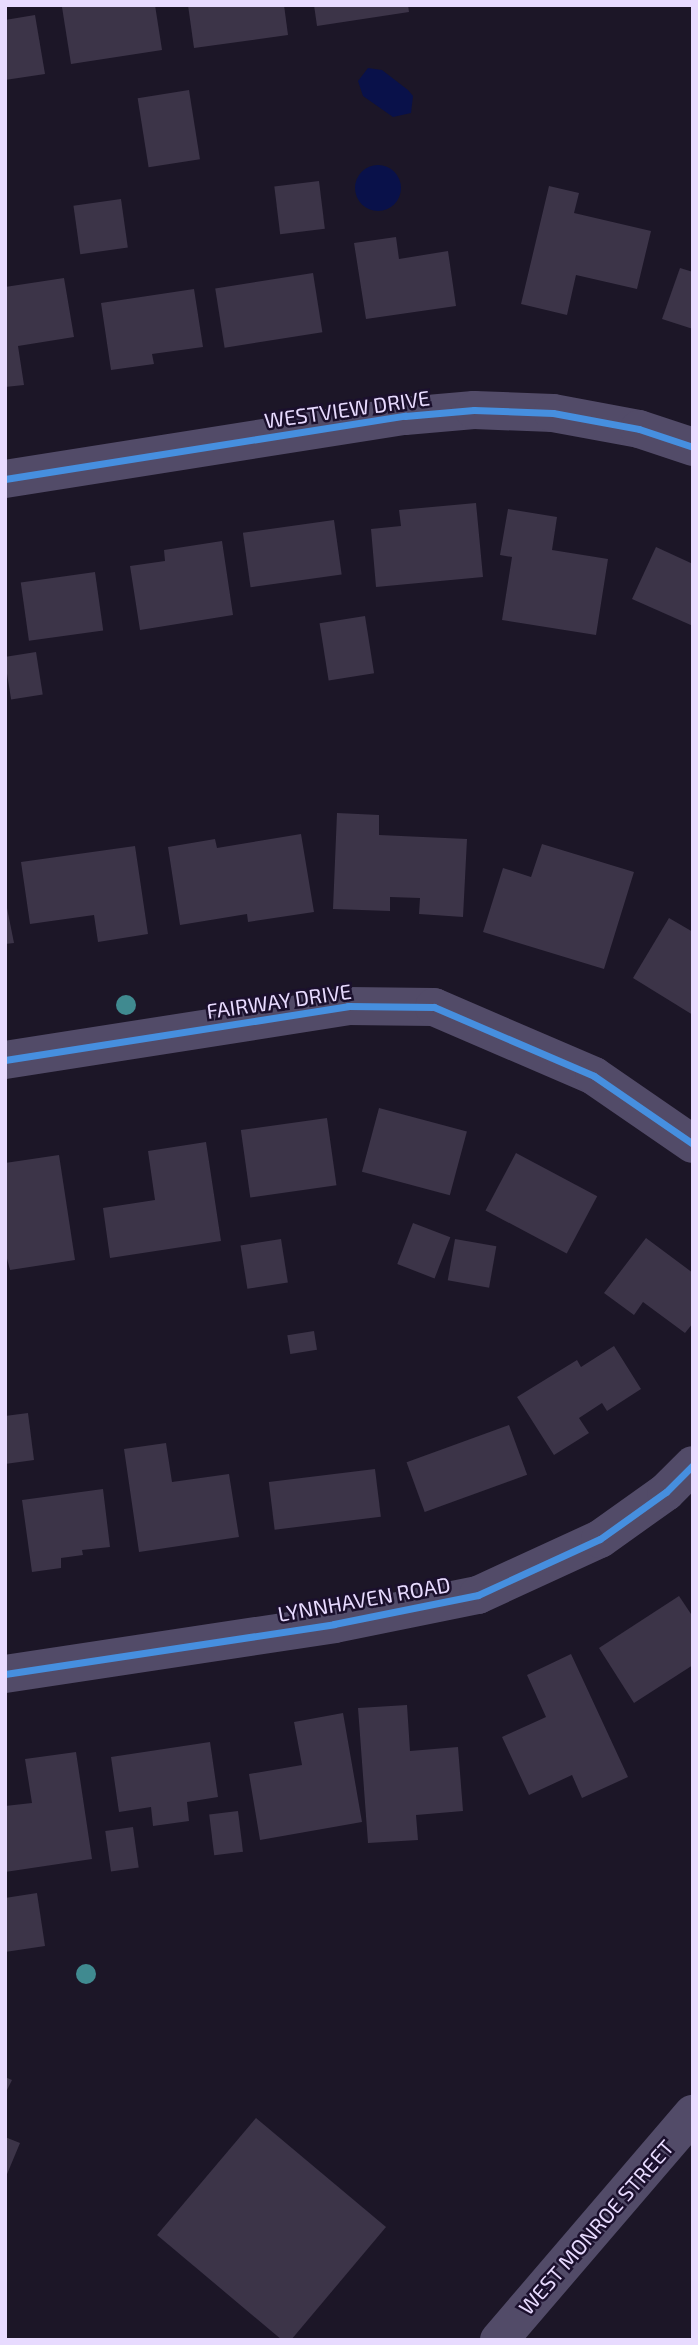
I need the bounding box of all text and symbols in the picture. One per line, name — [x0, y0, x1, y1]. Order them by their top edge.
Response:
street label: WESTVIEW DRIVE — [262, 385, 432, 433]
street label: FAIRWAY DRIVE — [205, 978, 353, 1024]
street label: LYNNHAVEN ROAD — [276, 1571, 452, 1627]
street label: WEST MONROE STREET — [513, 2134, 679, 2320]

